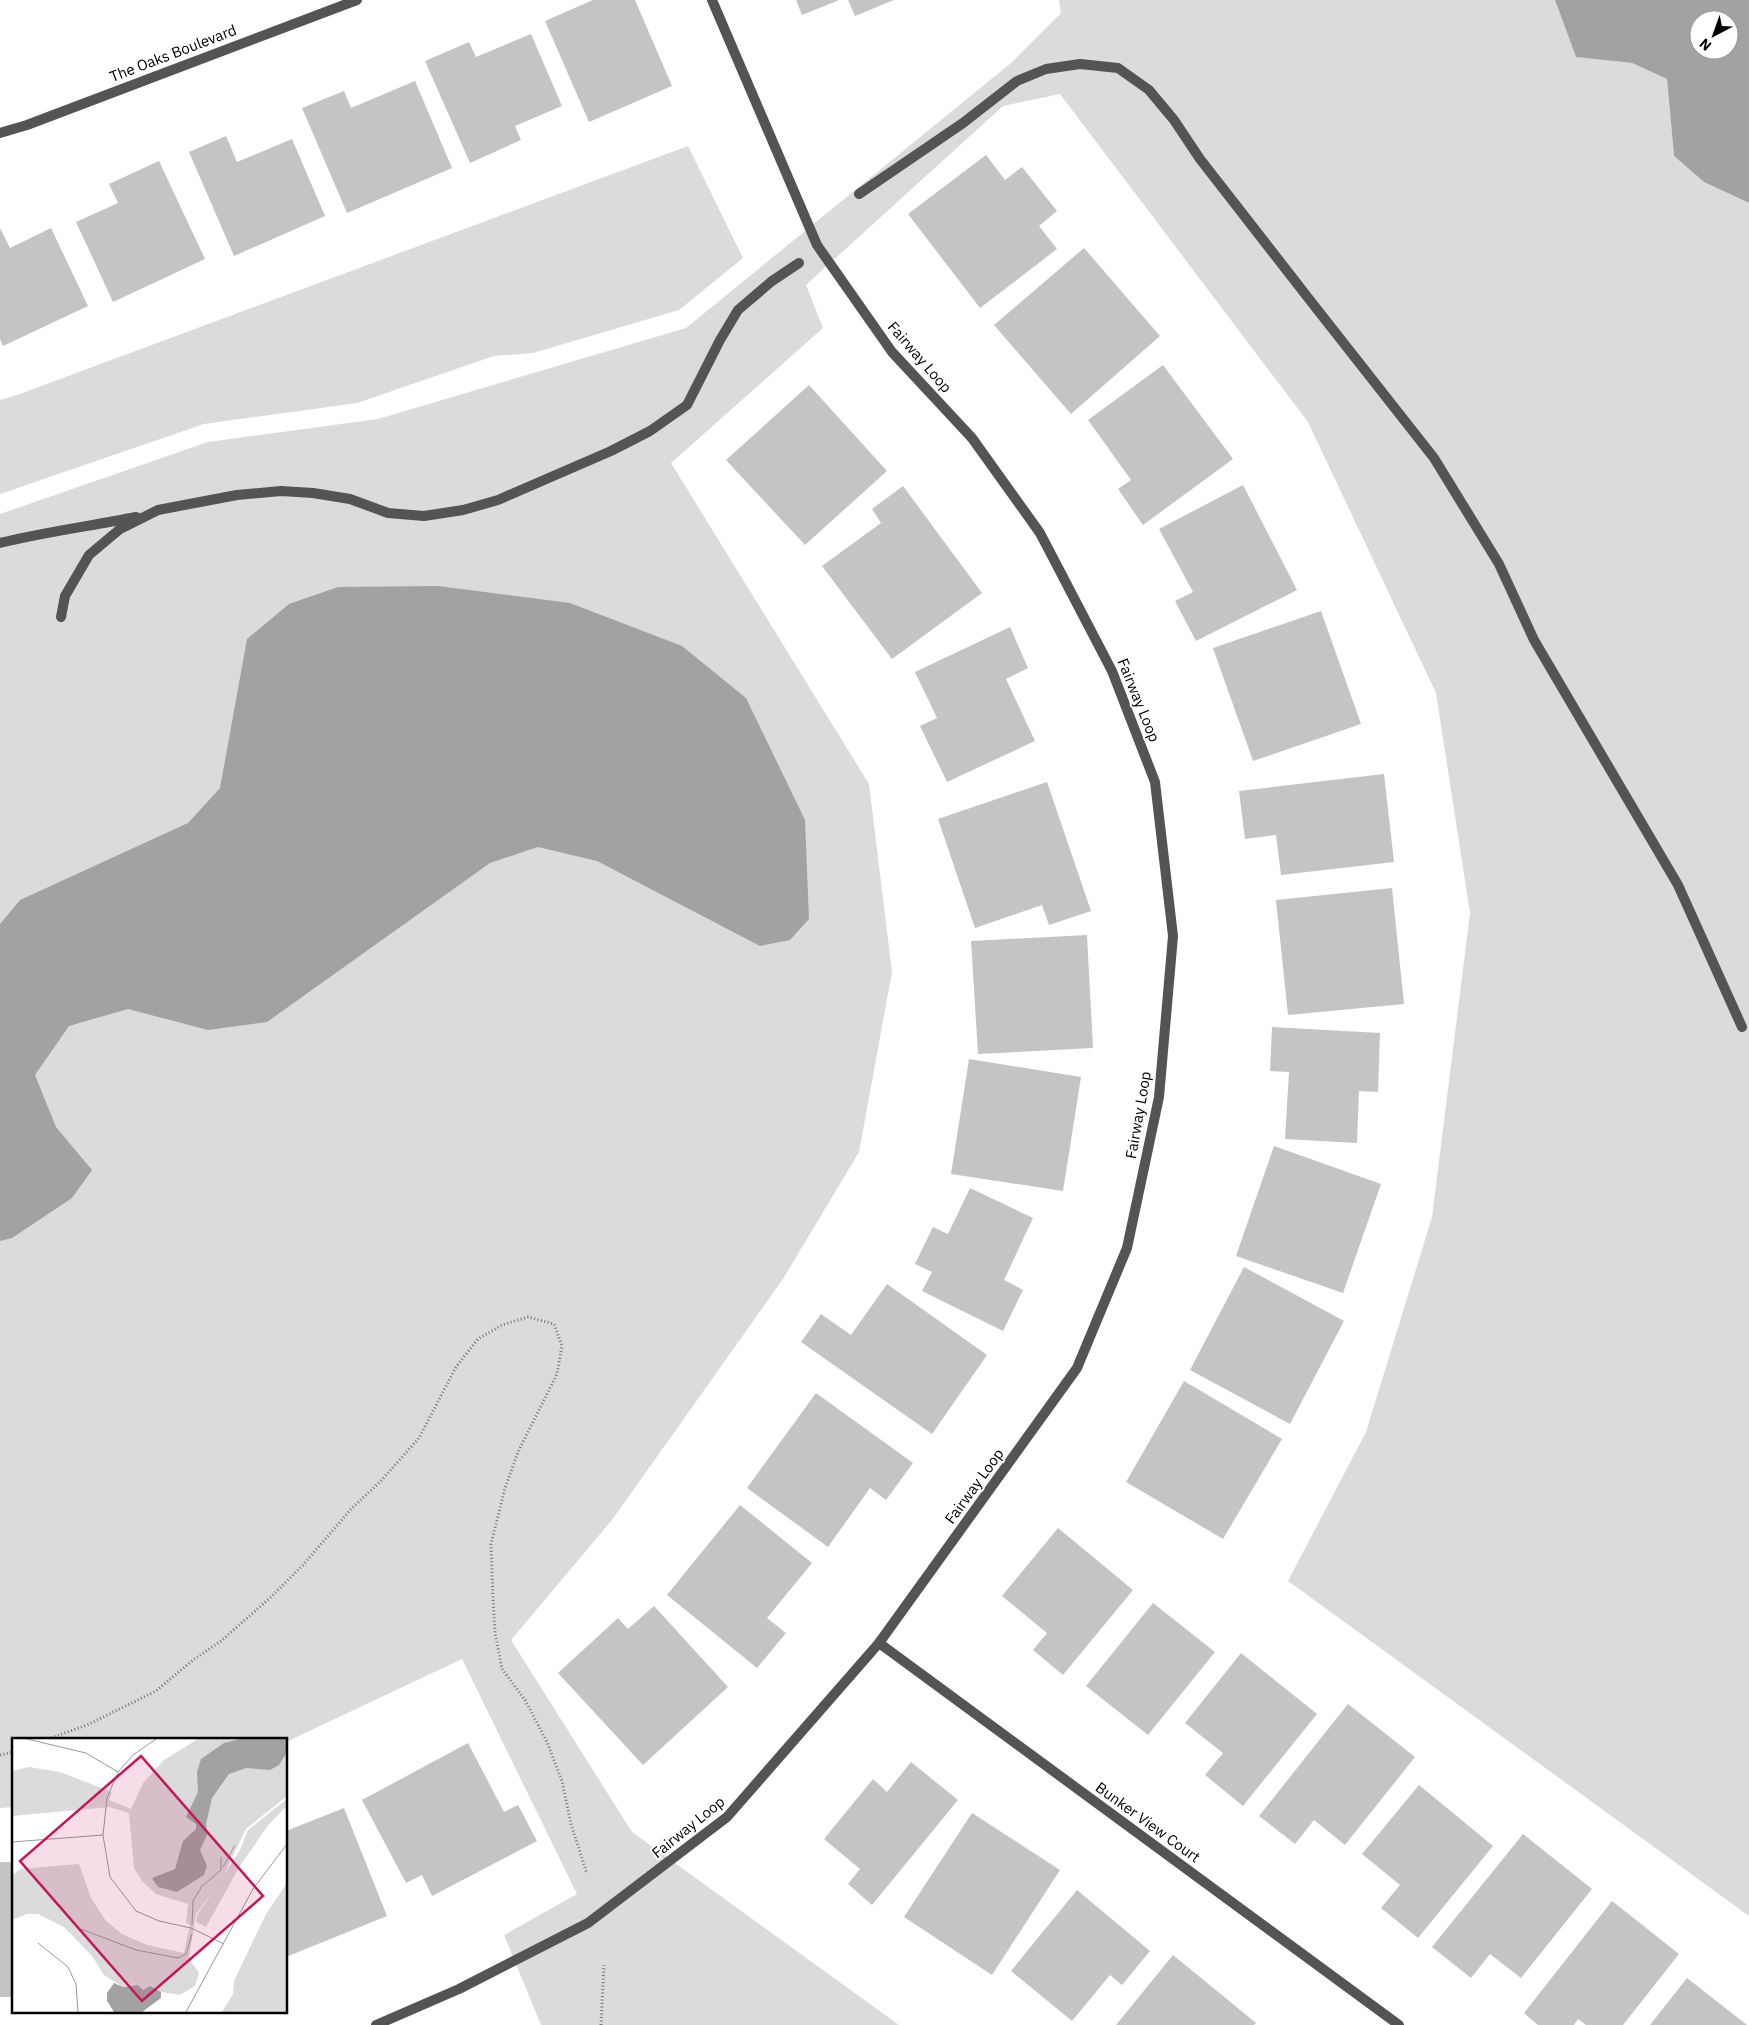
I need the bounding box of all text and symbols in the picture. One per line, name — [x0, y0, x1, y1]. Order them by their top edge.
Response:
north arrow — [1689, 10, 1739, 60]
street label: The Oaks Boulevard — [107, 20, 239, 86]
text: N — [1696, 35, 1715, 55]
street label: Fairway Loop — [884, 317, 956, 397]
street label: Fairway Loop — [1114, 655, 1164, 745]
street label: Fairway Loop — [1121, 1070, 1155, 1160]
street label: Fairway Loop — [940, 1445, 1008, 1527]
inset map — [12, 1738, 288, 2012]
street label: Bunker View Court — [1092, 1778, 1204, 1866]
street label: Fairway Loop — [648, 1792, 728, 1862]

